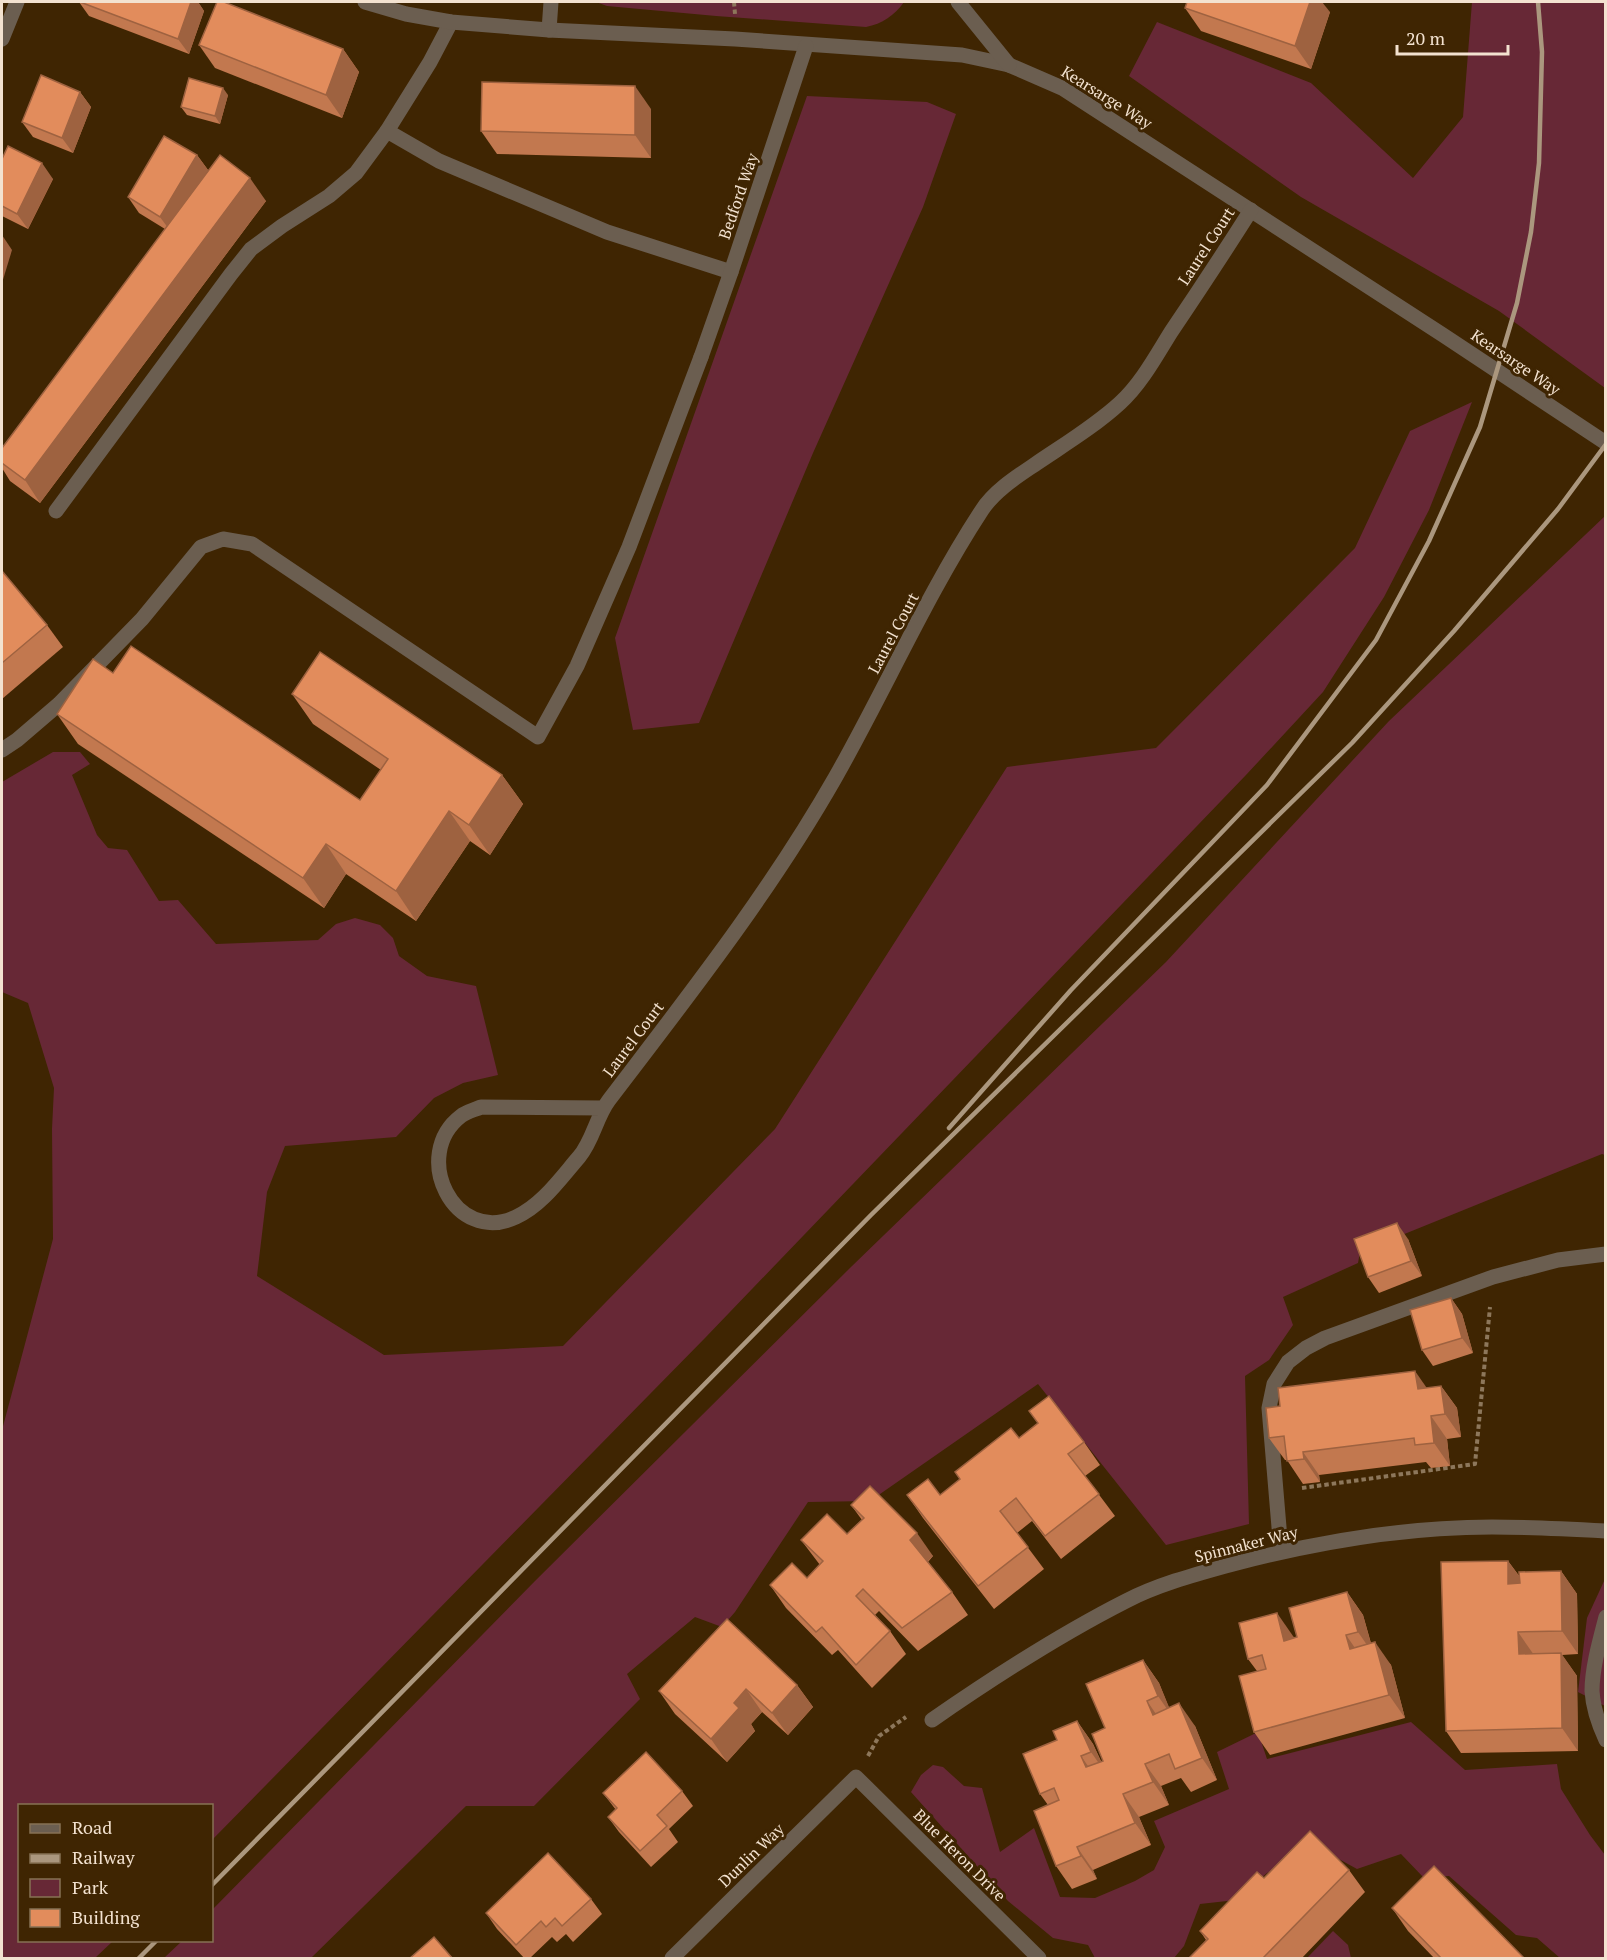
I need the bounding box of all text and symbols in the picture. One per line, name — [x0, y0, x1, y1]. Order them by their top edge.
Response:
scale bar — [1397, 18, 1508, 56]
text: 20 m — [1406, 26, 1446, 50]
street label: Kearsarge Way — [1057, 60, 1157, 134]
street label: Bedford Way — [713, 149, 763, 242]
street label: Laurel Court — [1173, 203, 1239, 289]
street label: Kearsarge Way — [1467, 324, 1566, 401]
street label: Laurel Court — [862, 589, 924, 677]
street label: Laurel Court — [597, 997, 669, 1081]
street label: Spinnaker Way — [1192, 1520, 1301, 1567]
legend — [18, 1804, 213, 1942]
street label: Blue Heron Drive — [909, 1804, 1011, 1906]
text: Road — [72, 1815, 112, 1839]
street label: Dunlin Way — [713, 1818, 789, 1892]
text: Railway — [72, 1845, 136, 1869]
text: Park — [72, 1875, 109, 1899]
text: Building — [72, 1905, 140, 1929]

